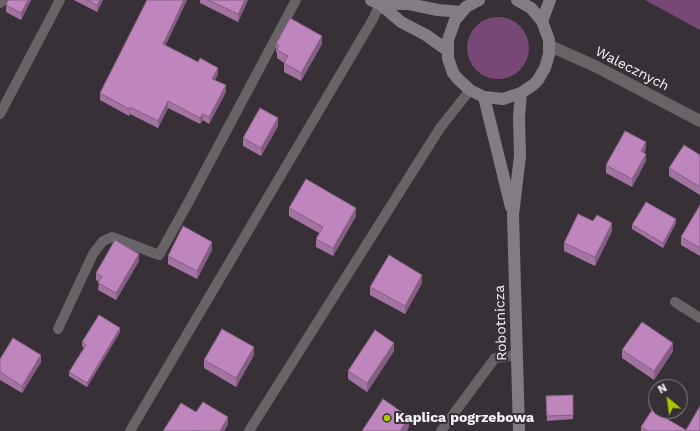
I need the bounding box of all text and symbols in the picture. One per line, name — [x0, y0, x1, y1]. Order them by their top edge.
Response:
street label: Walecznych — [592, 43, 672, 95]
street label: Robotnicza — [491, 285, 511, 361]
north arrow — [648, 379, 688, 419]
text: N — [656, 381, 669, 397]
place label: Kaplica pogrzebowa — [395, 410, 534, 426]
marker: Kaplica pogrzebowa — [382, 413, 392, 423]

